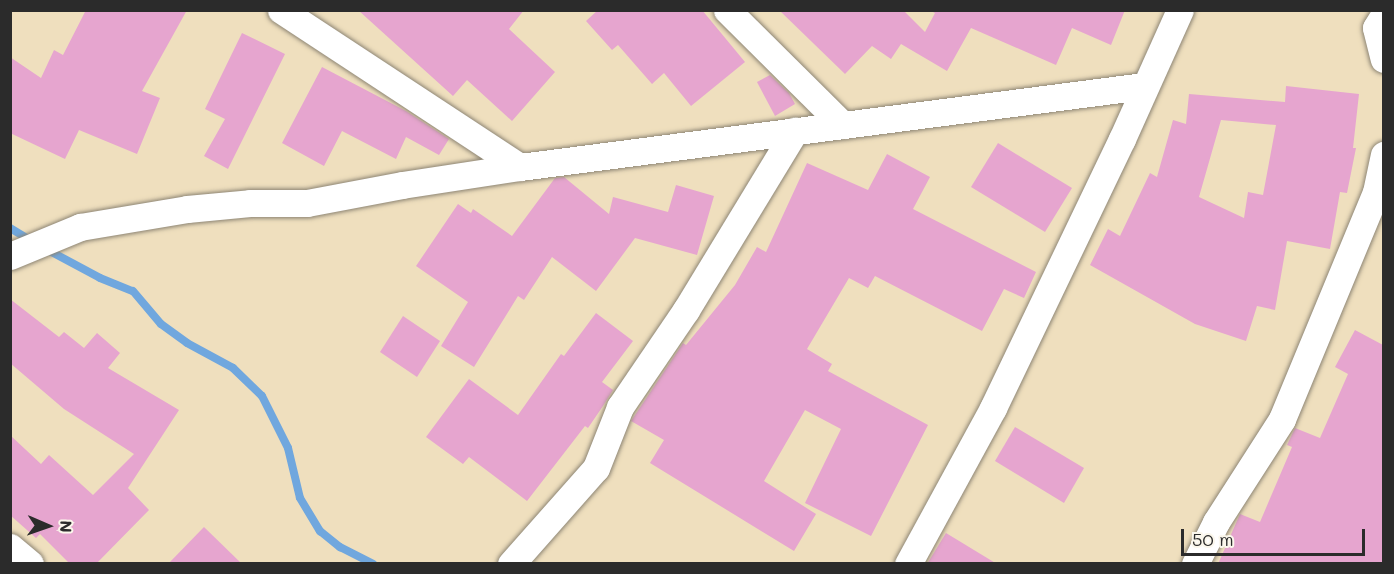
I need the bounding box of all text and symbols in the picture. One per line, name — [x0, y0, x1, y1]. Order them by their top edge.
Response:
north arrow — [18, 496, 78, 556]
scale bar — [1184, 517, 1368, 555]
text: N — [56, 520, 77, 533]
text: 50 m — [1192, 527, 1234, 551]

